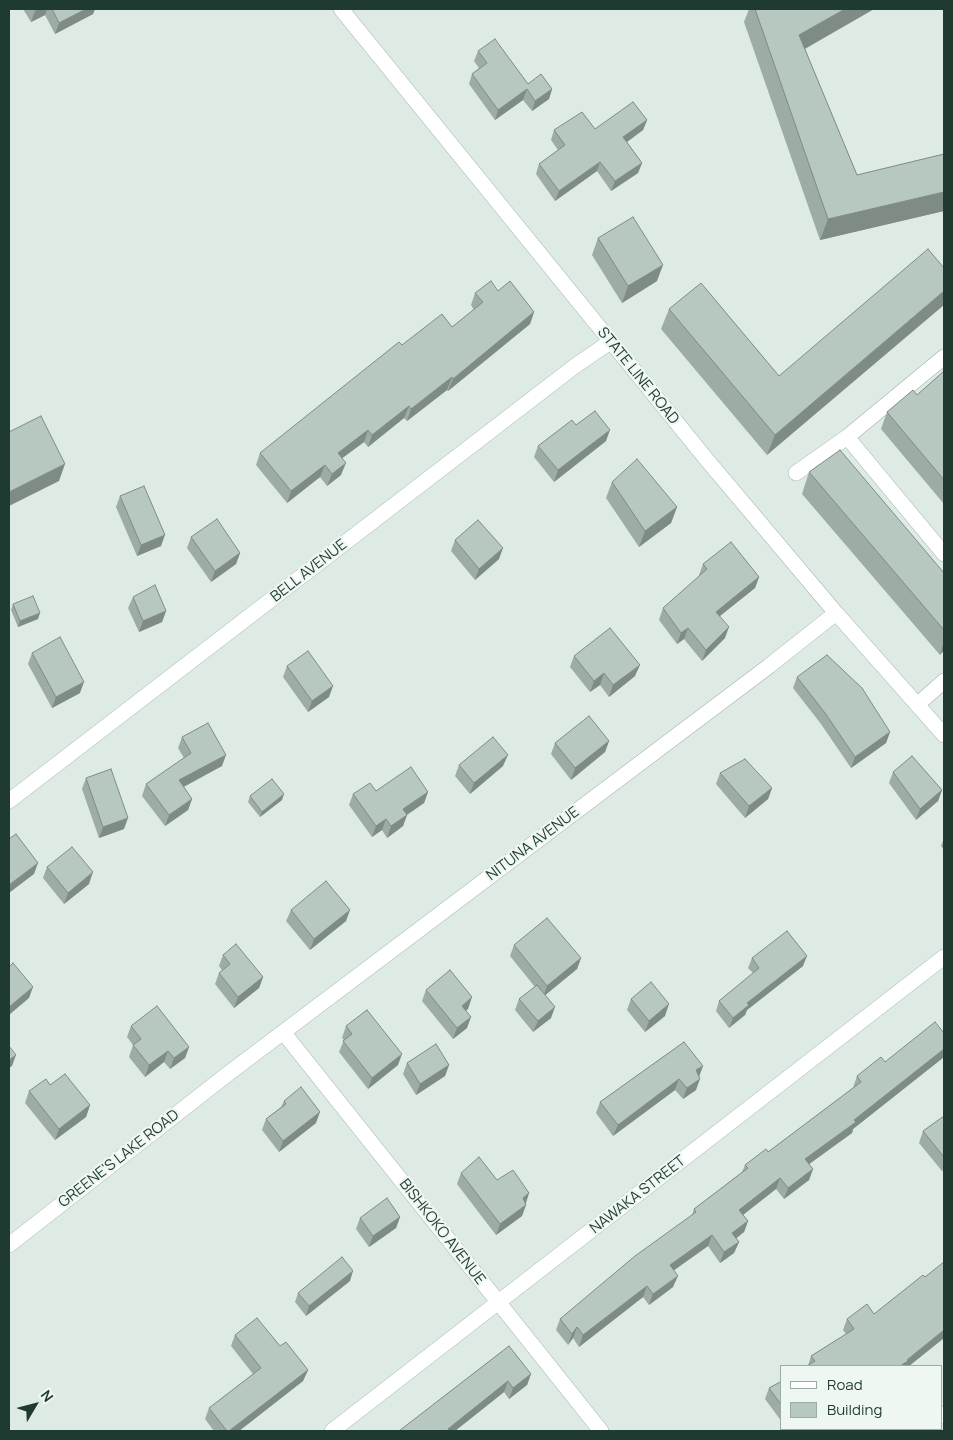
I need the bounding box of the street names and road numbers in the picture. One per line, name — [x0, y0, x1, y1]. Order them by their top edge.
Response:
street label: STATE LINE ROAD — [593, 324, 683, 428]
street label: BELL AVENUE — [267, 536, 351, 606]
street label: NITUNA AVENUE — [483, 803, 583, 885]
street label: GREENE'S LAKE ROAD — [55, 1106, 183, 1212]
street label: NAWAKA STREET — [587, 1152, 689, 1238]
street label: BISHKOKO AVENUE — [395, 1176, 489, 1288]

